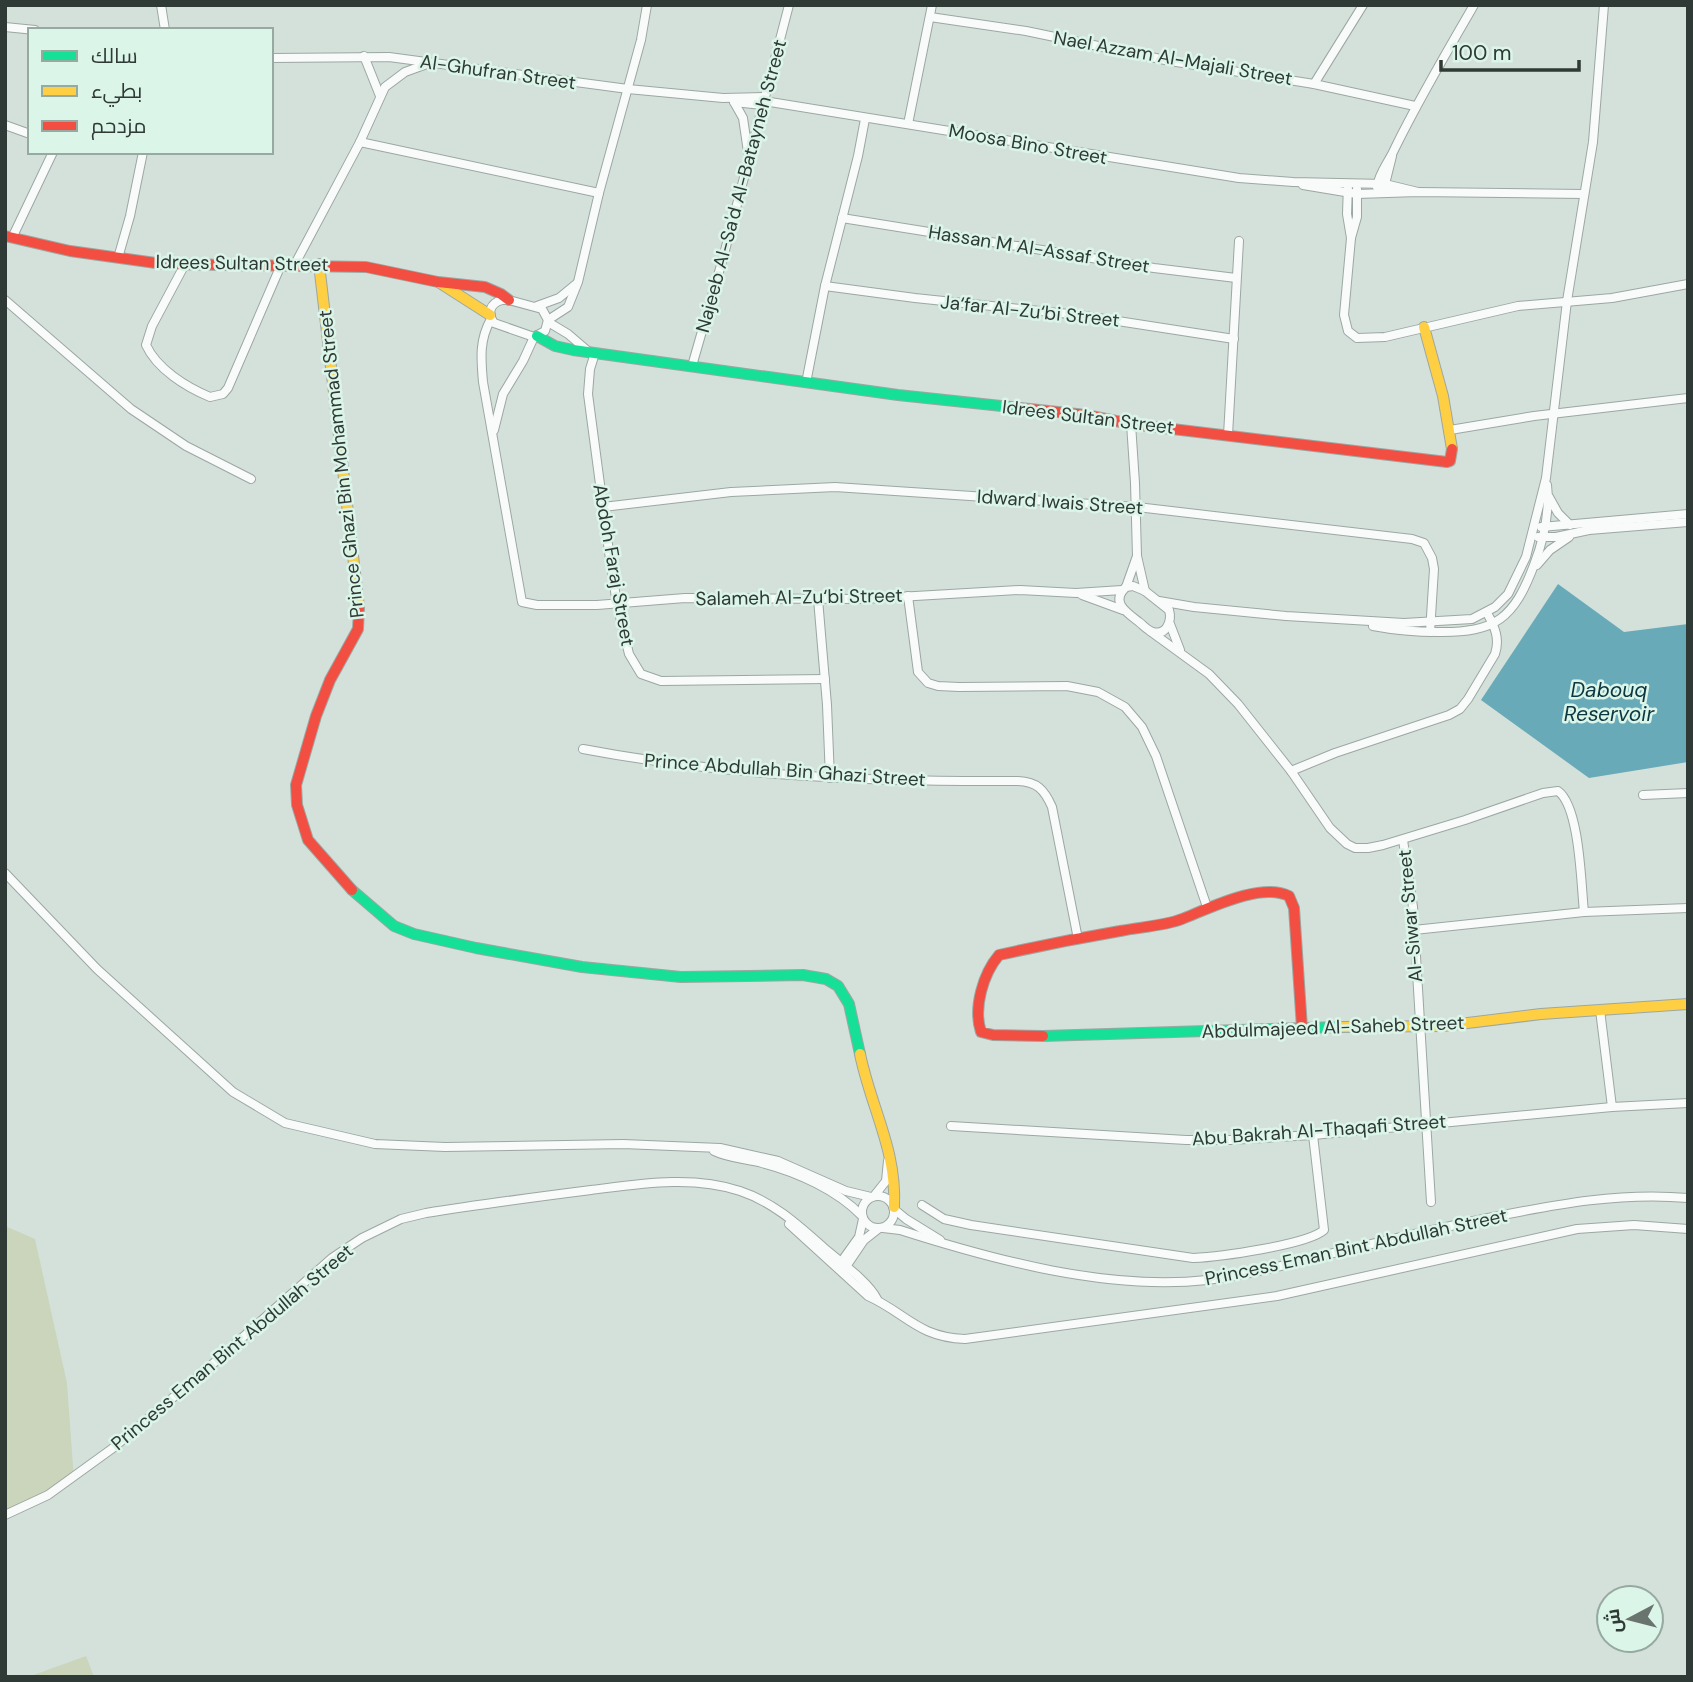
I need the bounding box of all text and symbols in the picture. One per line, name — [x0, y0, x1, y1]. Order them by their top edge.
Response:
street label: Nael Azzam Al-Majali Street — [1052, 25, 1294, 91]
legend — [28, 28, 273, 154]
scale bar — [1441, 28, 1579, 72]
street label: Najeeb Al-Sa'd Al-Batayneh Street — [690, 37, 792, 335]
text: 100 m — [1452, 39, 1512, 67]
text: سالك — [91, 42, 138, 70]
street label: Al-Ghufran Street — [419, 49, 577, 95]
text: بطيء — [91, 77, 142, 107]
text: مزدحم — [91, 112, 146, 140]
street label: Moosa Bino Street — [947, 118, 1109, 170]
street label: Hassan M Al-Assaf Street — [927, 219, 1151, 279]
street label: Idrees Sultan Street — [155, 249, 329, 277]
street label: Ja‘far Al-Zu‘bi Street — [939, 289, 1121, 333]
street label: Prince Ghazi Bin Mohammad Street — [312, 309, 370, 619]
street label: Idrees Sultan Street — [1001, 394, 1175, 440]
street label: Abdoh Faraj Street — [587, 482, 641, 648]
street label: Idward Iwais Street — [976, 484, 1144, 520]
street label: Salameh Al-Zu‘bi Street — [695, 583, 903, 611]
water label: Dabouq Reservoir — [1564, 676, 1655, 728]
street label: Prince Abdullah Bin Ghazi Street — [643, 748, 927, 792]
street label: Al-Siwar Street — [1392, 849, 1428, 983]
street label: Abdulmajeed Al-Saheb Street — [1201, 1010, 1465, 1044]
street label: Abu Bakrah Al-Thaqafi Street — [1191, 1109, 1447, 1151]
street label: Princess Eman Bint Abdullah Street — [1202, 1203, 1510, 1291]
street label: Princess Eman Bint Abdullah Street — [106, 1238, 358, 1456]
north arrow — [1595, 1584, 1665, 1654]
text: ش — [1600, 1607, 1628, 1635]

